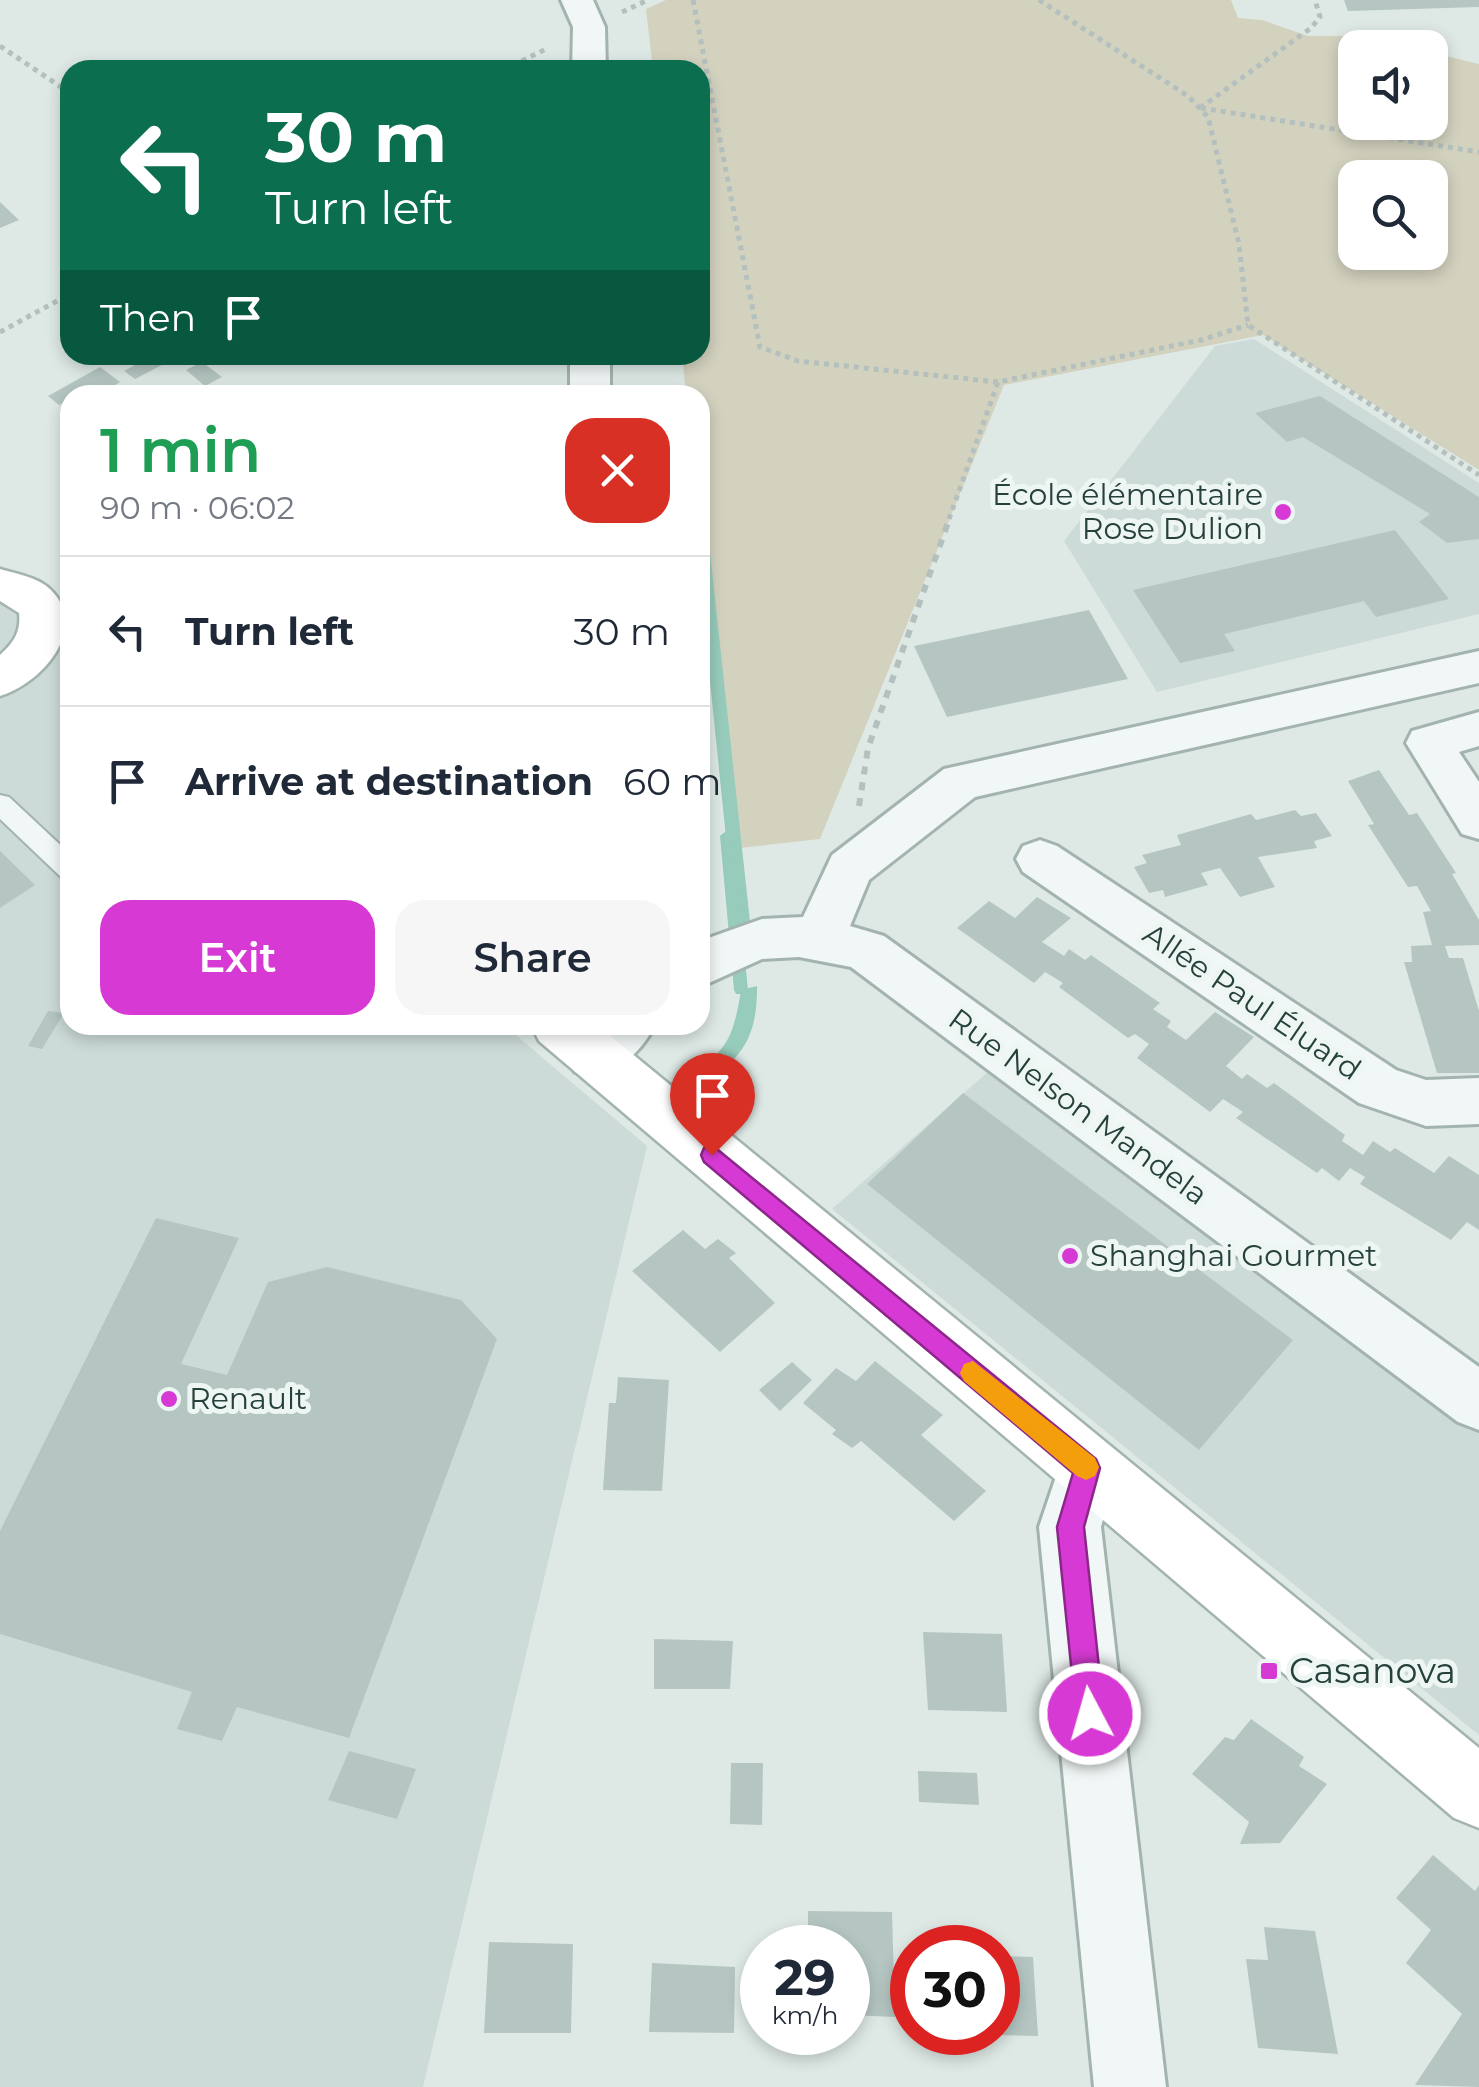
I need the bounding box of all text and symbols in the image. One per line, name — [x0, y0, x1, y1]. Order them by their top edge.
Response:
map controls — [1338, 30, 1448, 270]
button: sound — [1338, 30, 1448, 140]
text: 30 m — [265, 94, 447, 180]
icon: left — [100, 100, 230, 230]
button: search — [1338, 160, 1448, 270]
text: Turn left — [265, 180, 453, 235]
icon: arrive — [216, 290, 271, 345]
text: Then — [100, 294, 196, 341]
text: 1 min — [100, 414, 261, 487]
button: close — [565, 418, 670, 523]
place label: École élémentaire Rose Dulion — [992, 476, 1263, 547]
text: 90 m · 06:02 — [100, 488, 295, 527]
marker: École élémentaire Rose Dulion — [1272, 501, 1294, 523]
icon: left — [100, 604, 155, 659]
text: Turn left — [185, 608, 354, 655]
text: 30 m — [573, 608, 670, 655]
icon: arrive — [100, 754, 155, 809]
text: Arrive at destination — [185, 758, 593, 805]
text: 60 m — [623, 758, 721, 805]
button: Exit — [100, 900, 375, 1015]
button: Share — [395, 900, 670, 1015]
street label: Allée Paul Éluard — [1136, 915, 1368, 1088]
street label: Rue Nelson Mandela — [942, 1000, 1215, 1213]
pin — [670, 1053, 755, 1156]
icon: arrive — [685, 1068, 740, 1123]
place label: Shanghai Gourmet — [1090, 1237, 1377, 1274]
marker: Shanghai Gourmet — [1059, 1245, 1081, 1267]
place label: Renault — [189, 1380, 307, 1417]
marker: Renault — [158, 1388, 180, 1410]
place label: Casanova — [1289, 1649, 1456, 1692]
marker: Casanova — [1258, 1660, 1280, 1682]
position arrow — [1038, 1662, 1142, 1766]
speed limit sign: 30 — [890, 1925, 1020, 2055]
text: 29 — [774, 1947, 836, 2008]
text: km/h — [772, 2000, 838, 2030]

